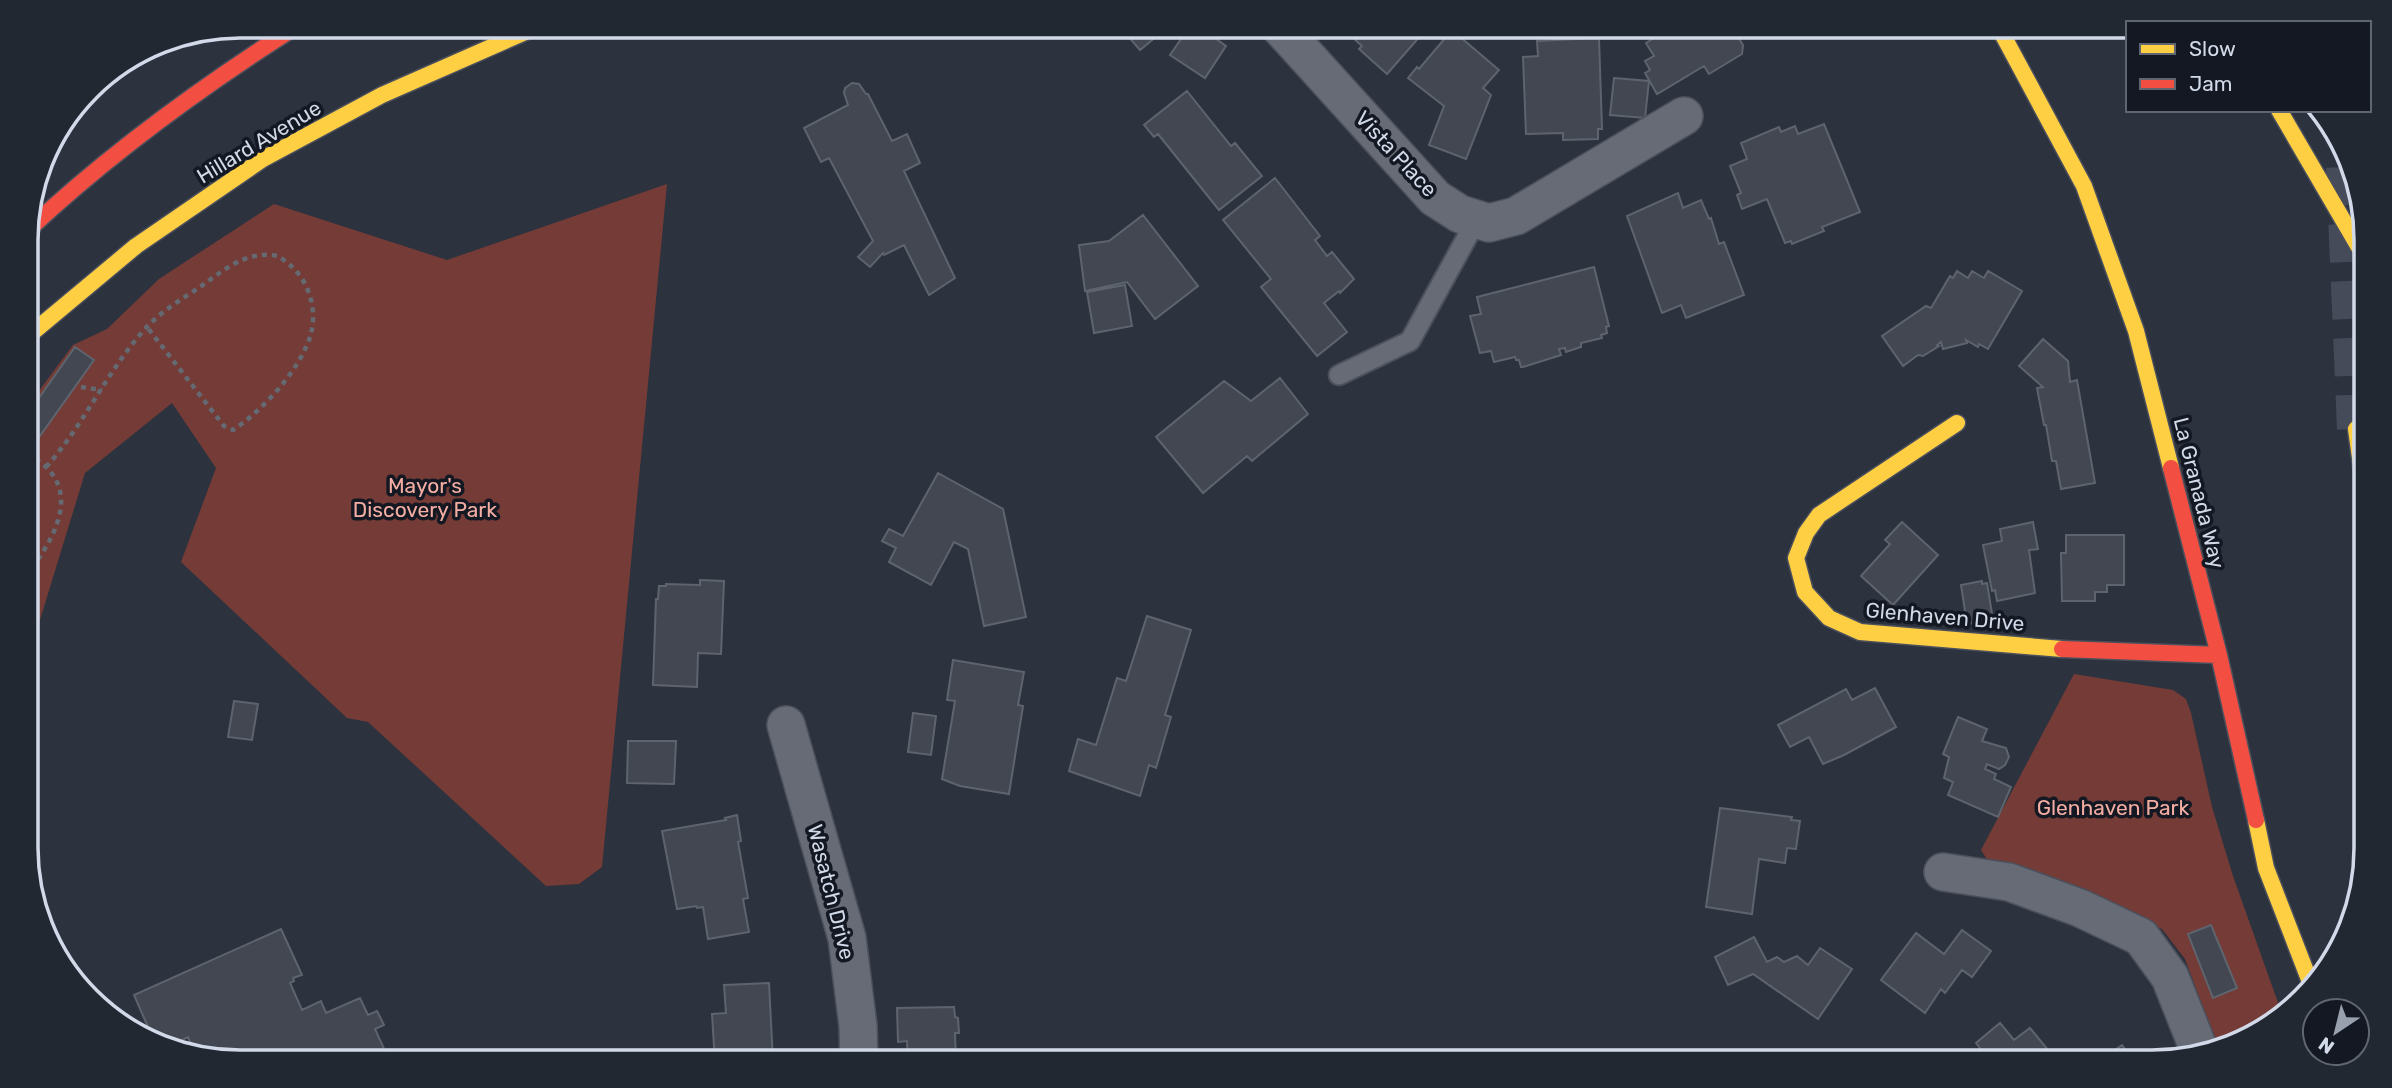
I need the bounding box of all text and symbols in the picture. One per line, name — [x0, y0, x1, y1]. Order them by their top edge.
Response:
legend — [2126, 21, 2371, 112]
text: Slow — [2189, 36, 2236, 61]
text: Jam — [2189, 71, 2233, 96]
street label: Hillard Avenue — [192, 95, 325, 188]
street label: Vista Place — [1350, 106, 1442, 202]
street label: La Granada Way — [2169, 415, 2230, 571]
park label: Mayor's Discovery Park — [353, 473, 497, 522]
street label: Glenhaven Drive — [1865, 597, 2026, 636]
park label: Glenhaven Park — [2037, 795, 2189, 820]
street label: Wasatch Drive — [803, 822, 860, 962]
north arrow — [2301, 997, 2371, 1067]
text: N — [2314, 1032, 2339, 1059]

